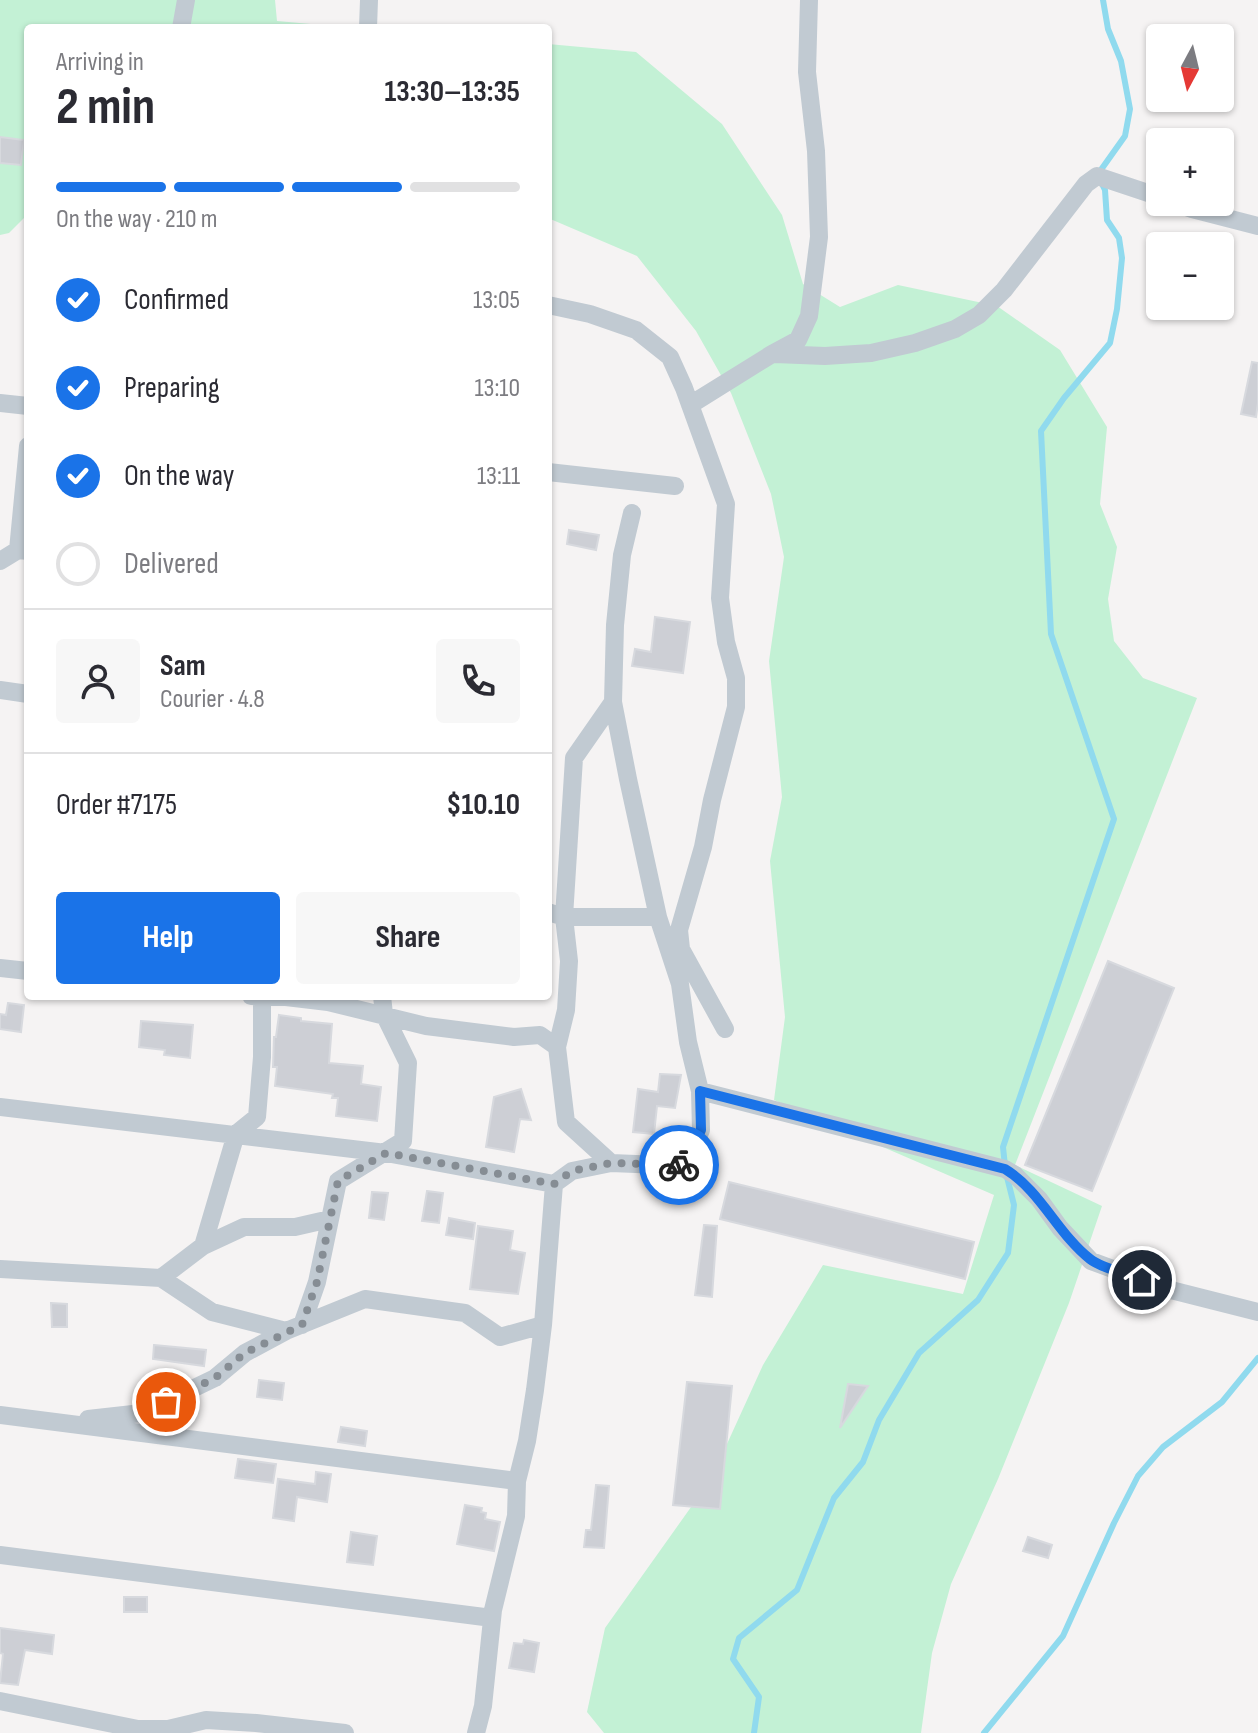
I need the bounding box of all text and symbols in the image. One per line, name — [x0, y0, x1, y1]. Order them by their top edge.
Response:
north arrow — [1146, 24, 1234, 112]
map controls — [1146, 24, 1234, 320]
text: Arriving in — [56, 47, 144, 78]
text: 13:30–13:35 — [384, 74, 520, 110]
text: 2 min — [56, 76, 155, 139]
button: + — [1146, 128, 1234, 216]
text: On the way · 210 m — [56, 204, 217, 235]
button: − — [1146, 232, 1234, 320]
icon: check — [56, 278, 100, 322]
text: Confirmed — [124, 282, 229, 318]
text: 13:05 — [473, 285, 520, 316]
icon: check — [56, 366, 100, 410]
text: Preparing — [124, 370, 220, 406]
text: 13:10 — [474, 373, 520, 404]
icon: check — [56, 454, 100, 498]
text: On the way — [124, 458, 234, 494]
text: 13:11 — [477, 461, 520, 492]
text: Delivered — [124, 546, 219, 582]
button: person — [56, 639, 140, 723]
button: phone — [436, 639, 520, 723]
text: Sam — [160, 648, 206, 684]
text: Courier · 4.8 — [160, 684, 265, 715]
text: Order #7175 — [56, 787, 177, 823]
text: $10.10 — [446, 787, 520, 823]
button: Help — [56, 892, 280, 984]
button: Share — [296, 892, 520, 984]
courier — [639, 1125, 719, 1205]
icon: bike — [657, 1143, 701, 1187]
pin — [1108, 1246, 1176, 1314]
icon: home — [1120, 1258, 1164, 1302]
pin — [132, 1368, 200, 1436]
icon: bag — [144, 1380, 188, 1424]

